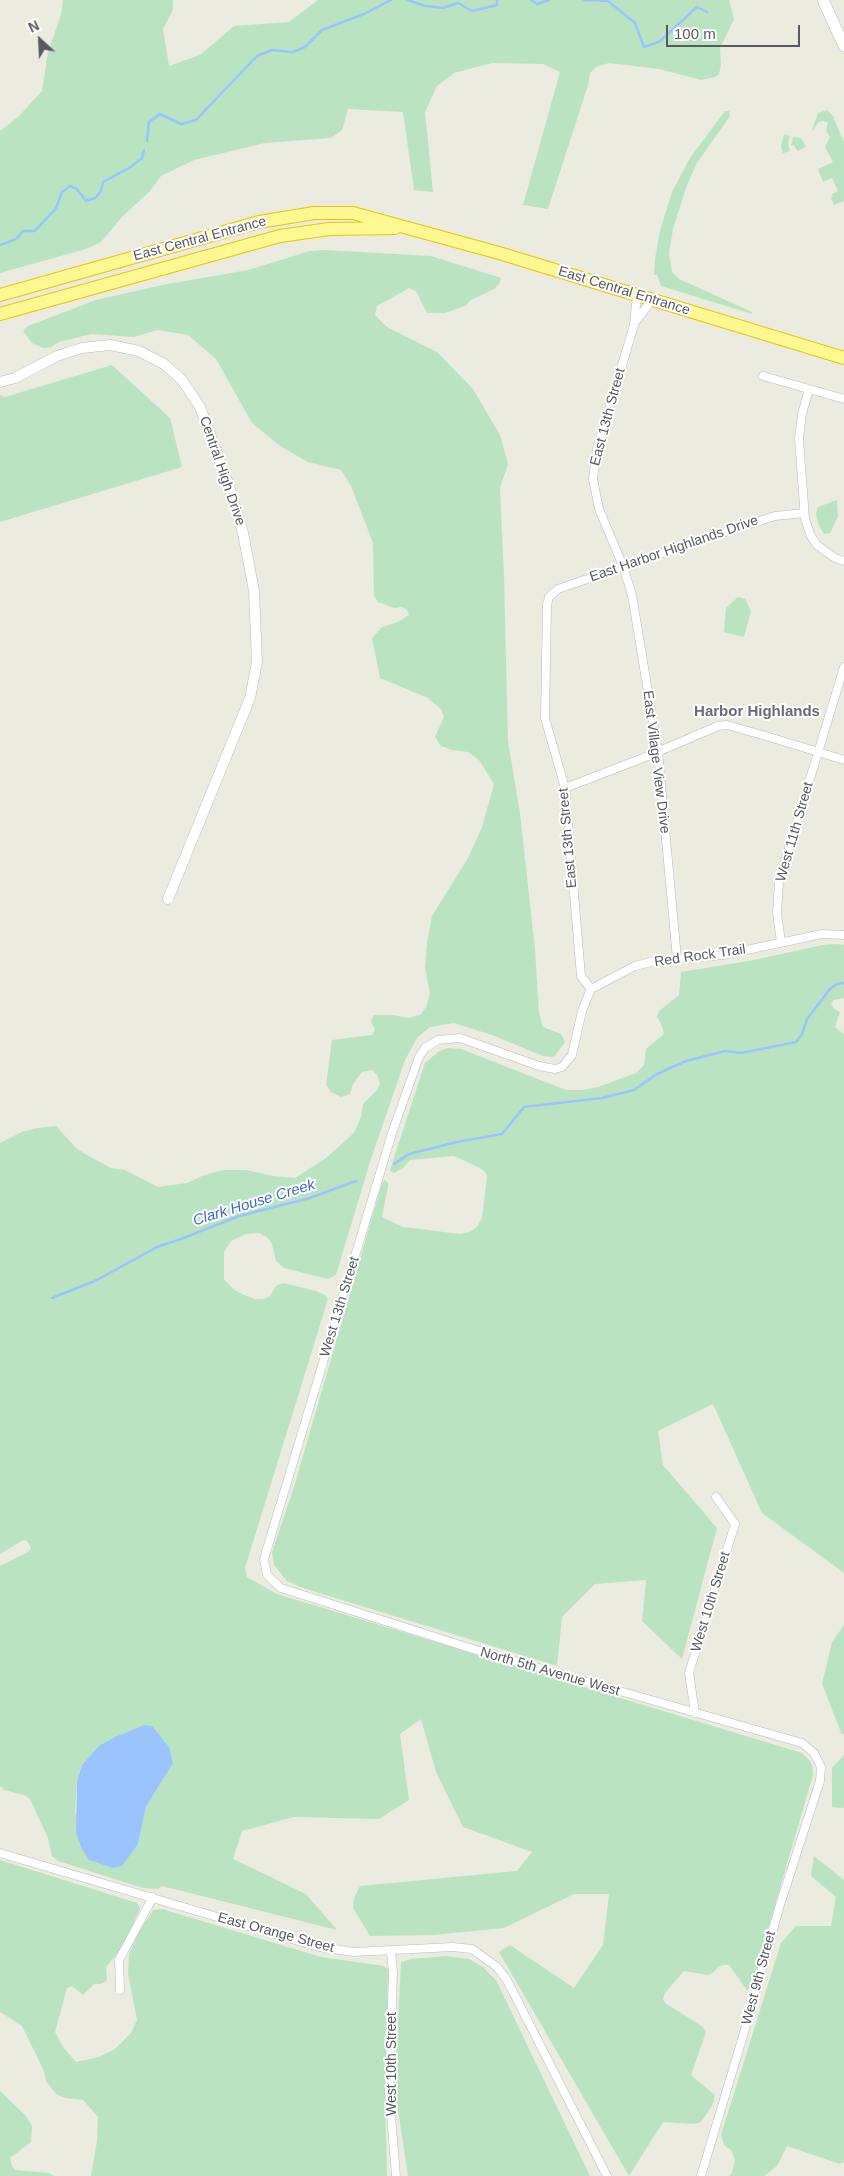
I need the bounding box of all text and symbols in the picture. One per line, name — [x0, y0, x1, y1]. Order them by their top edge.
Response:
north arrow — [15, 15, 65, 65]
scale bar — [669, 15, 803, 47]
text: N — [26, 17, 42, 36]
text: 100 m — [674, 25, 716, 42]
street label: East Central Entrance — [132, 213, 268, 265]
street label: East Central Entrance — [556, 263, 692, 319]
street label: East 13th Street — [587, 366, 629, 468]
street label: Central High Drive — [195, 414, 249, 528]
street label: East Harbor Highlands Drive — [587, 512, 761, 586]
street label: East Village View Drive — [639, 689, 673, 835]
district label: Harbor Highlands — [694, 703, 820, 721]
street label: West 11th Street — [773, 780, 817, 884]
street label: East 13th Street — [555, 787, 581, 889]
street label: Red Rock Trail — [653, 941, 747, 971]
water label: Clark House Creek — [191, 1176, 317, 1230]
street label: West 13th Street — [317, 1255, 363, 1359]
street label: West 10th Street — [688, 1550, 734, 1654]
street label: North 5th Avenue West — [478, 1644, 622, 1700]
street label: East Orange Street — [216, 1909, 336, 1957]
street label: West 9th Street — [738, 1929, 780, 2027]
street label: West 10th Street — [384, 2012, 400, 2116]

